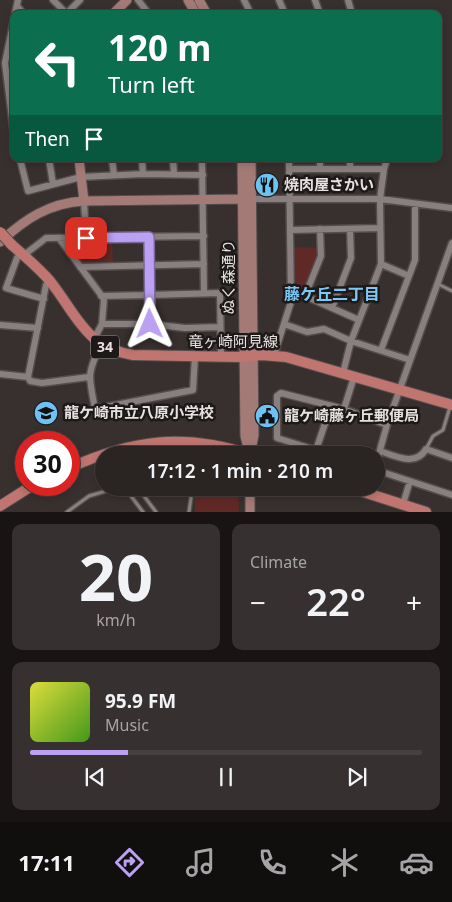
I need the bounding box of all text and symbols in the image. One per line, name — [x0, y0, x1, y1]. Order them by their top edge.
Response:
text: 120 m — [108, 24, 211, 71]
icon: left — [25, 30, 90, 95]
text: Turn left — [108, 69, 195, 99]
icon: arrive — [80, 125, 108, 153]
text: Then — [25, 126, 70, 152]
restaurant icon: 焼肉屋さかい — [254, 172, 280, 198]
place label: 焼肉屋さかい — [284, 174, 374, 194]
pin — [65, 217, 107, 259]
icon: arrive — [72, 224, 100, 252]
street label: ぬく森通り — [218, 239, 238, 315]
district label: 藤ケ丘二丁目 — [284, 283, 380, 305]
position arrow — [123, 297, 175, 349]
street label: 竜ヶ崎阿見線 — [188, 331, 278, 351]
road number: 34 — [91, 336, 119, 358]
school or university icon: 龍ケ崎市立八原小学校 — [33, 400, 59, 426]
place label: 龍ケ崎市立八原小学校 — [64, 402, 214, 422]
public building icon: 龍ケ崎藤ヶ丘郵便局 — [254, 403, 280, 429]
place label: 龍ケ崎藤ヶ丘郵便局 — [284, 405, 419, 425]
speed limit sign: 30 — [15, 431, 80, 496]
text: 17:12 · 1 min · 210 m — [147, 458, 333, 484]
text: 20 — [79, 532, 153, 620]
text: Climate — [250, 551, 307, 573]
text: 22° — [306, 575, 366, 627]
text: − — [250, 583, 266, 621]
text: + — [406, 583, 422, 621]
text: km/h — [96, 609, 136, 631]
text: 95.9 FM — [105, 688, 176, 714]
text: Music — [105, 714, 149, 736]
icon: previous — [81, 763, 109, 791]
icon: pause — [212, 763, 240, 791]
icon: next — [343, 763, 371, 791]
icon: directions — [112, 845, 147, 880]
icon: music — [183, 845, 218, 880]
icon: phone — [255, 845, 290, 880]
icon: climate — [327, 845, 362, 880]
icon: car — [399, 845, 434, 880]
text: 17:11 — [18, 847, 75, 877]

